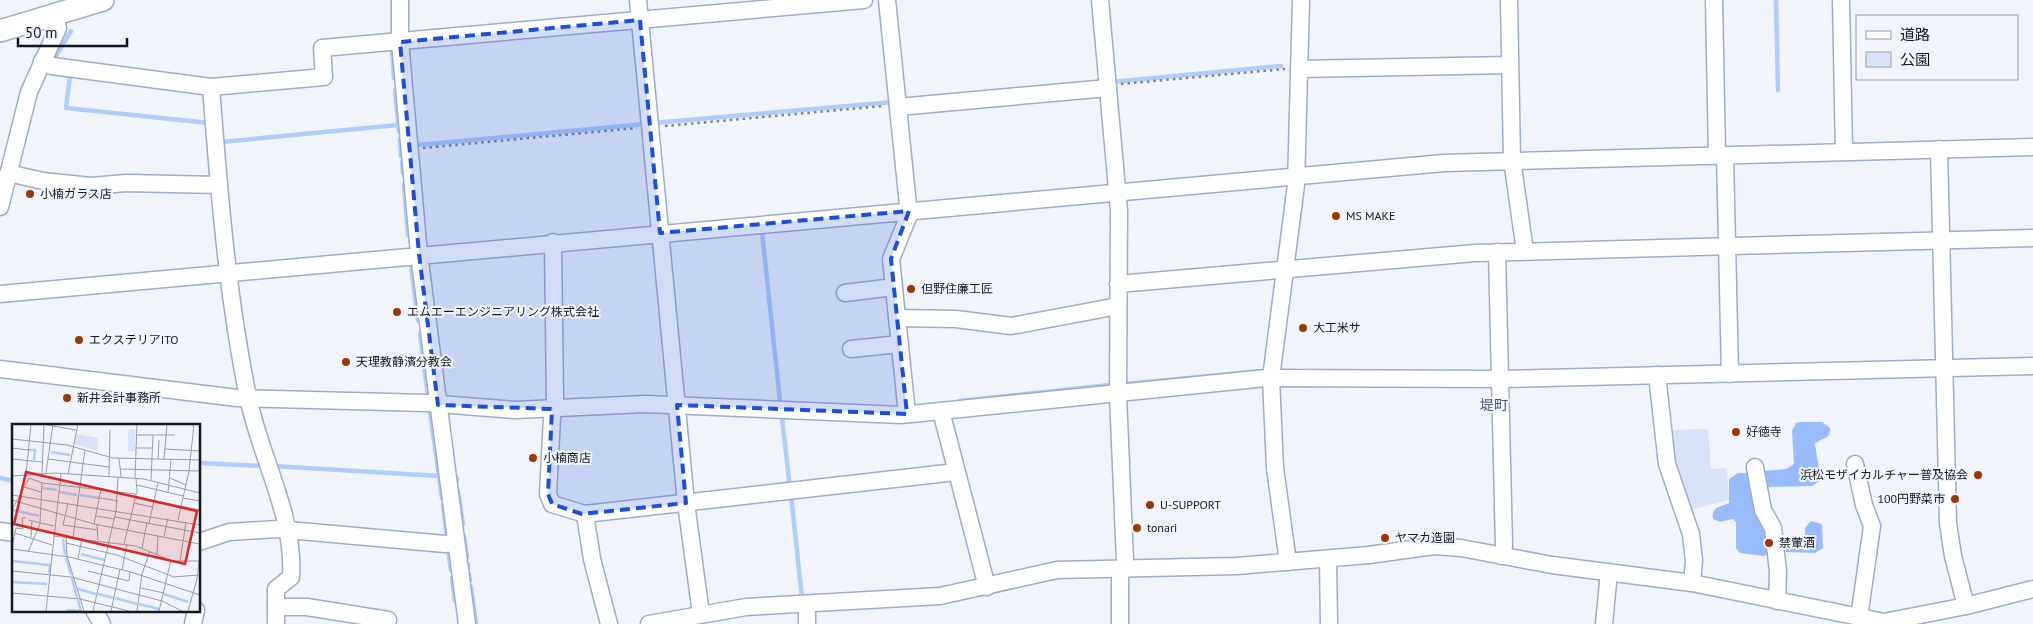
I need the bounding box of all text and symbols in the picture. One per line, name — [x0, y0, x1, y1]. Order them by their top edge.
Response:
scale bar — [18, 15, 126, 47]
legend — [1856, 15, 2018, 80]
text: 50 m — [25, 23, 58, 42]
text: 道路 — [1900, 25, 1930, 44]
text: 公園 — [1900, 50, 1930, 69]
place label: 小楠ガラス店 — [40, 186, 112, 201]
marker: 小楠ガラス店 — [24, 188, 36, 200]
place label: MS MAKE — [1346, 208, 1395, 223]
marker: MS MAKE — [1330, 210, 1342, 222]
place label: 但野住廉工匠 — [921, 281, 993, 296]
marker: 但野住廉工匠 — [905, 283, 917, 295]
place label: エムエーエンジニアリング株式会社 — [407, 304, 599, 319]
marker: エムエーエンジニアリング株式会社 — [391, 306, 403, 318]
place label: 大工米サ — [1313, 320, 1361, 335]
marker: 大工米サ — [1297, 322, 1309, 334]
place label: エクステリアITO — [89, 332, 178, 347]
marker: エクステリアITO — [73, 334, 85, 346]
place label: 天理教静濱分教会 — [356, 354, 452, 369]
marker: 天理教静濱分教会 — [340, 356, 352, 368]
place label: 新井会計事務所 — [77, 390, 161, 405]
marker: 新井会計事務所 — [61, 392, 73, 404]
district label: 堤町 — [1480, 396, 1508, 414]
inset map — [12, 424, 200, 612]
place label: 好徳寺 — [1746, 424, 1782, 439]
marker: 好徳寺 — [1730, 426, 1742, 438]
place label: 小楠商店 — [543, 450, 591, 465]
marker: 小楠商店 — [527, 452, 539, 464]
place label: 浜松モザイカルチャー普及協会 — [1800, 467, 1968, 482]
marker: 浜松モザイカルチャー普及協会 — [1972, 469, 1984, 481]
place label: 100円野菜市 — [1877, 491, 1945, 506]
marker: 100円野菜市 — [1949, 493, 1961, 505]
place label: U-SUPPORT — [1160, 497, 1221, 512]
marker: U-SUPPORT — [1144, 499, 1156, 511]
place label: tonari — [1147, 520, 1177, 535]
marker: tonari — [1131, 522, 1143, 534]
place label: ヤマカ造園 — [1395, 530, 1455, 545]
marker: ヤマカ造園 — [1379, 532, 1391, 544]
place label: 禁葷酒 — [1779, 535, 1815, 550]
marker: 禁葷酒 — [1763, 537, 1775, 549]

